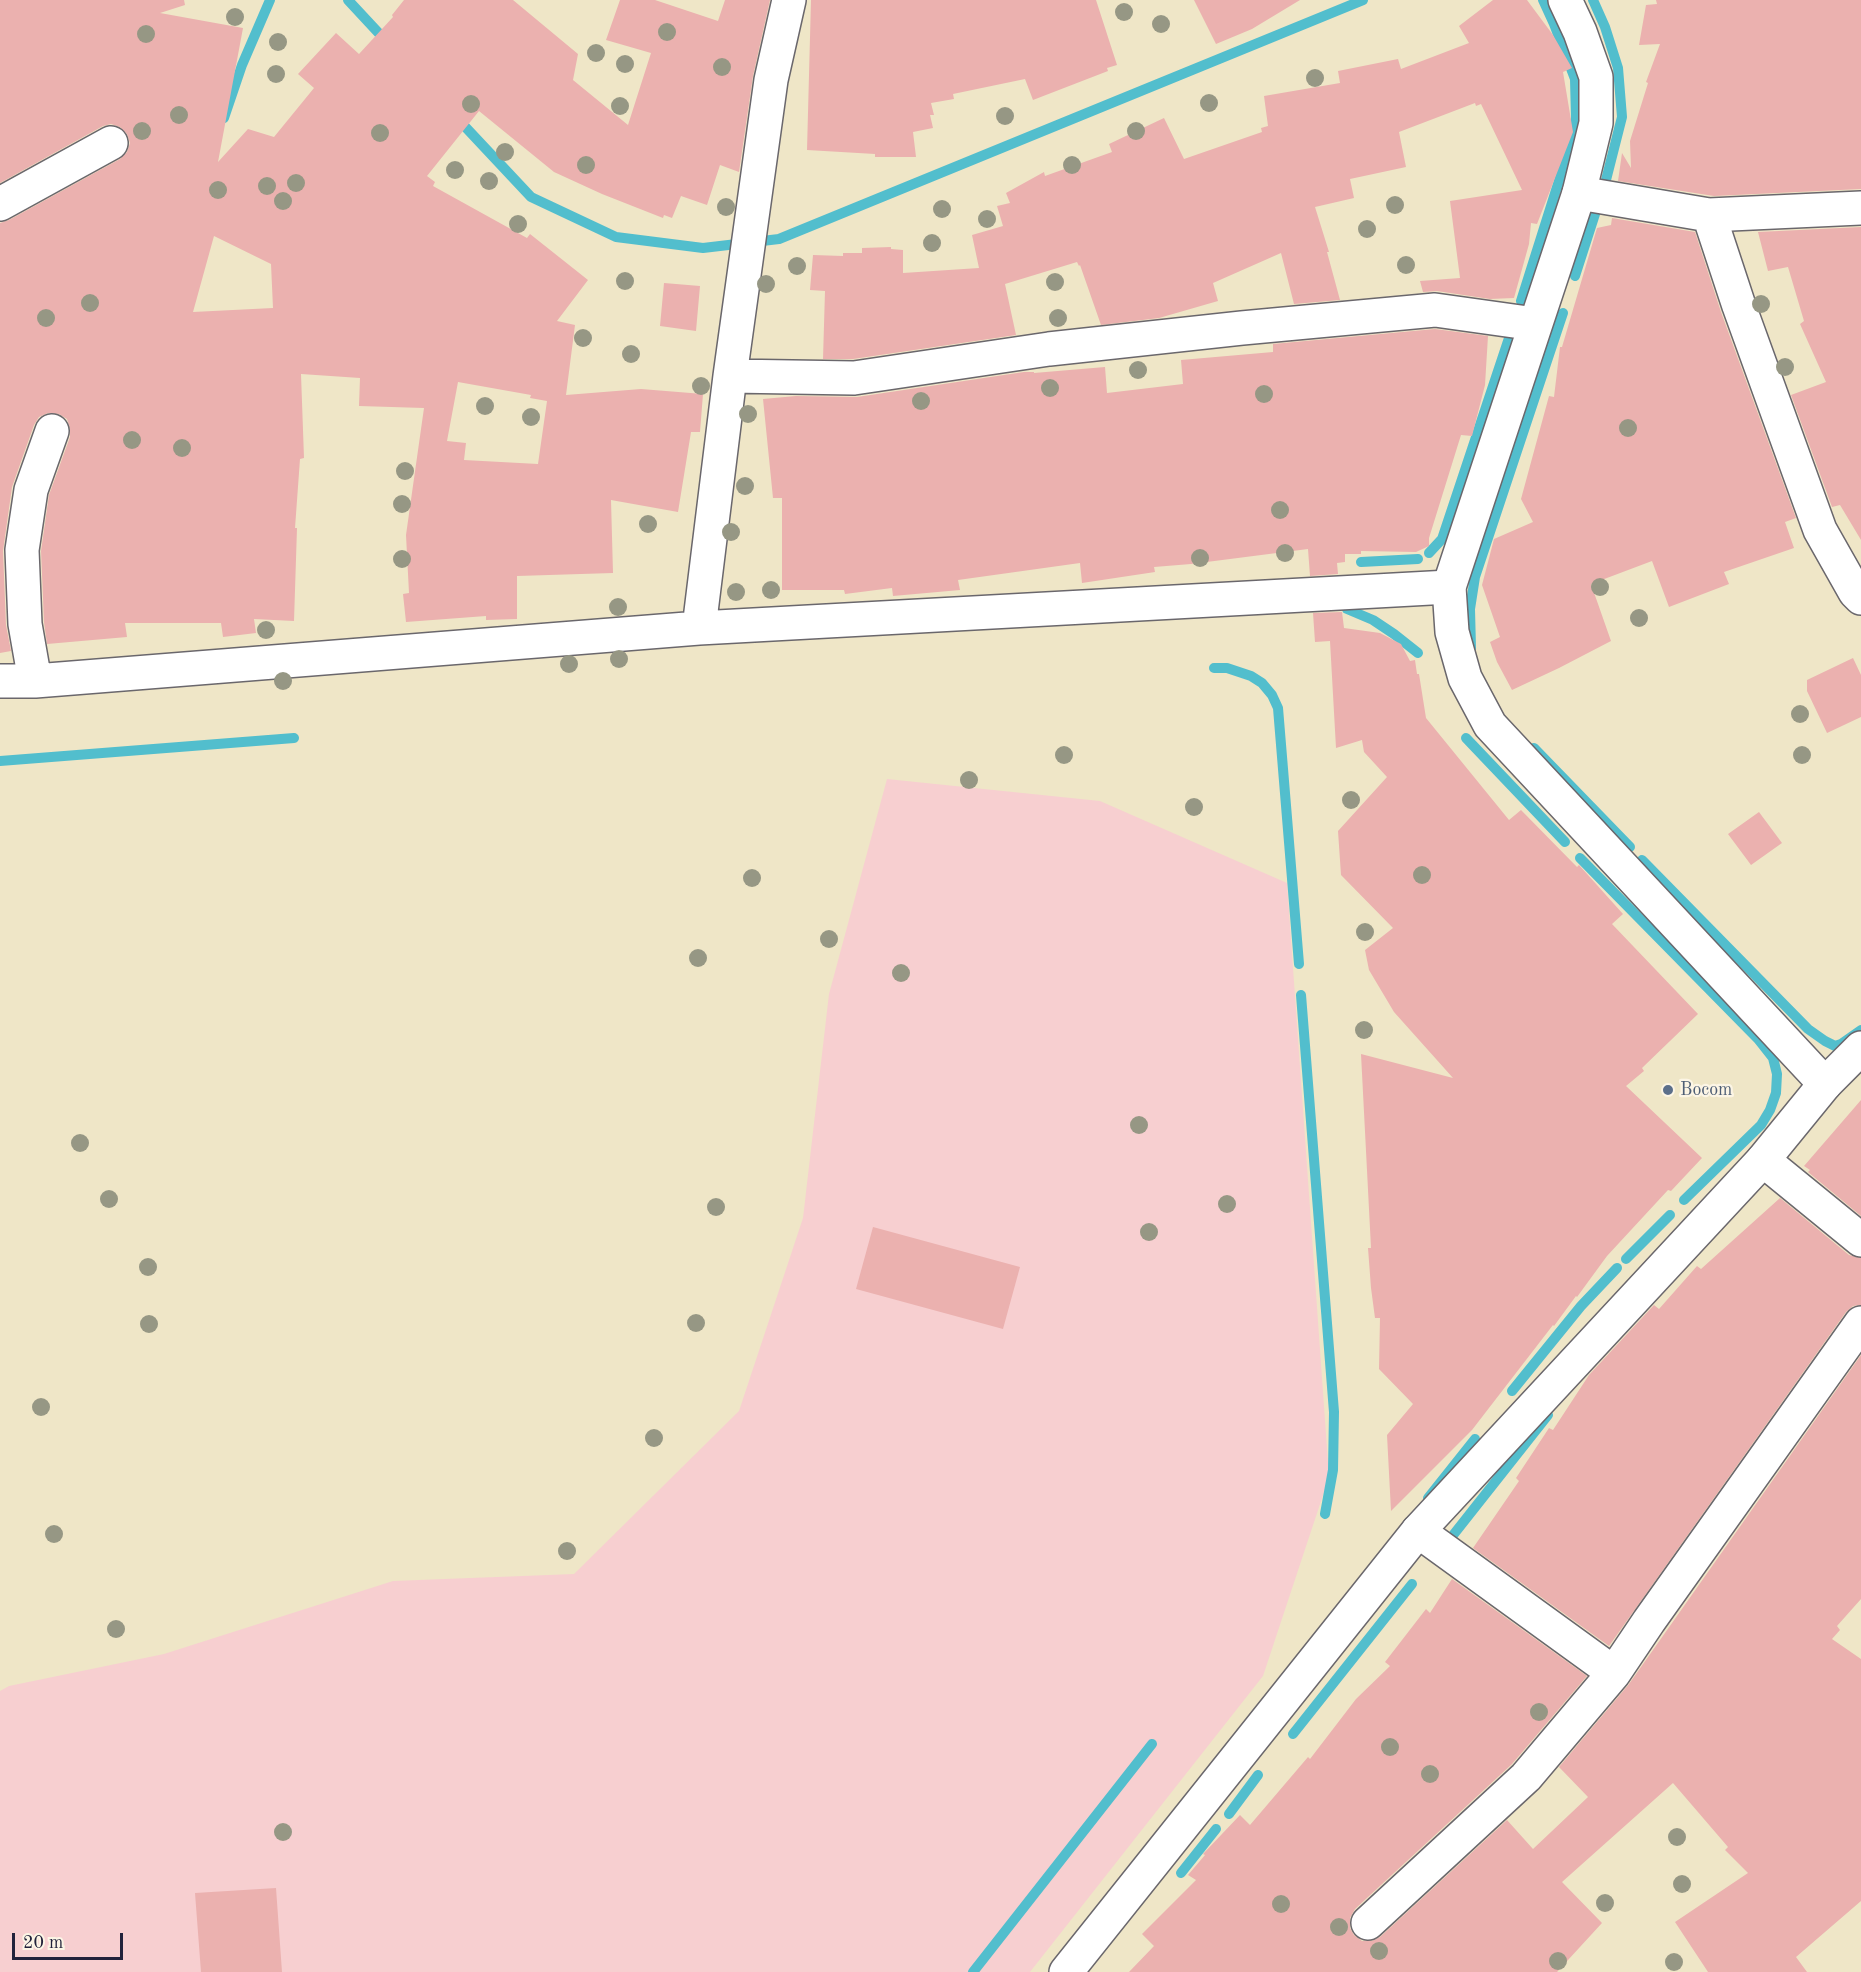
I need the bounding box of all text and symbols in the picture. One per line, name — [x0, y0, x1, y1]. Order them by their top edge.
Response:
place label: Bocom — [1680, 1079, 1732, 1101]
marker: Bocom — [1661, 1083, 1675, 1097]
scale bar — [15, 1921, 126, 1959]
text: 20 m — [23, 1934, 63, 1952]

